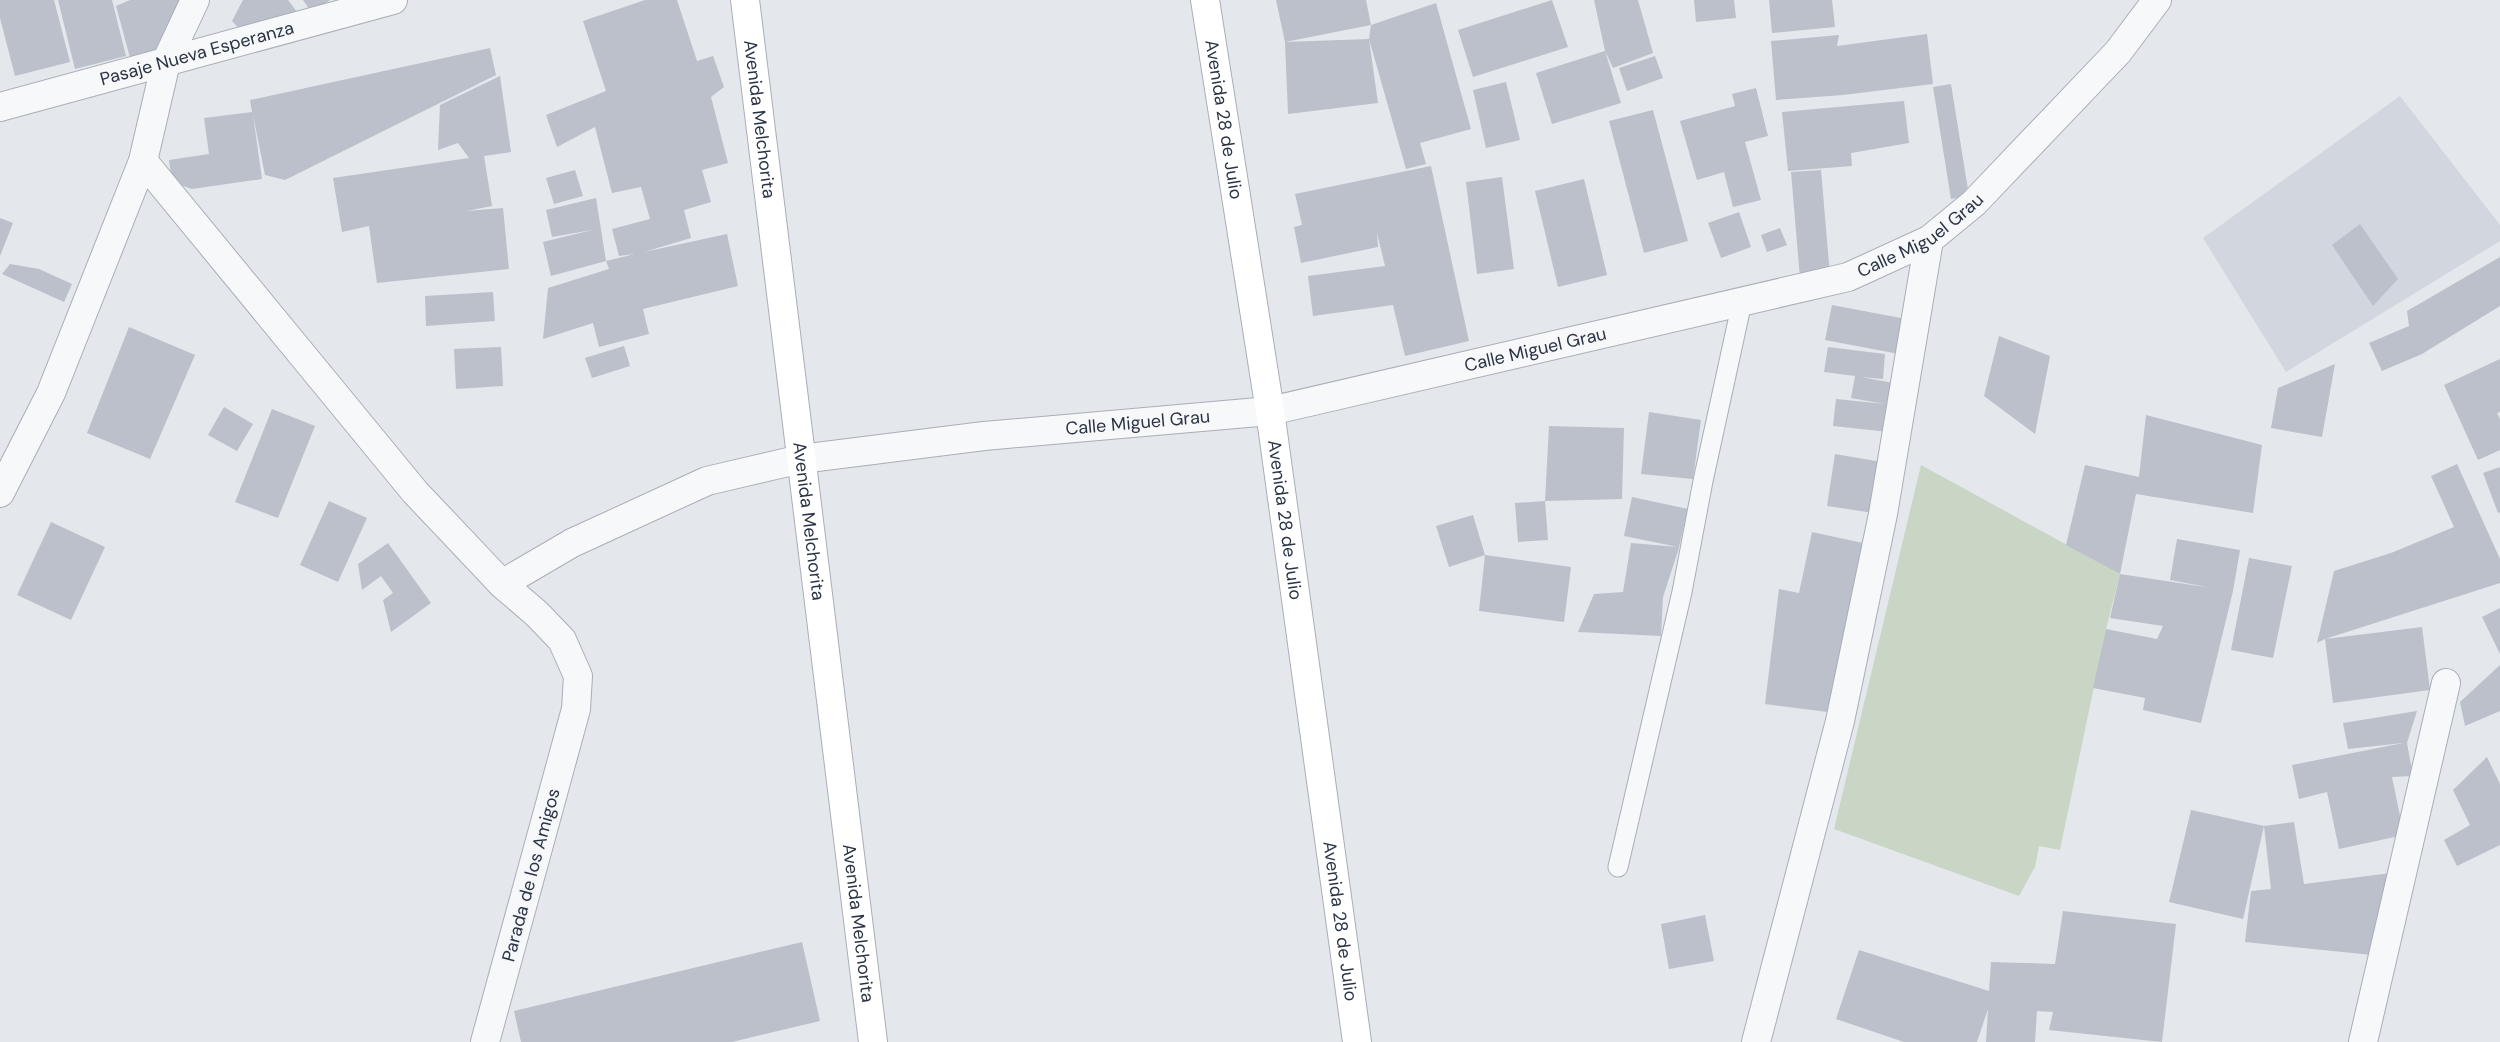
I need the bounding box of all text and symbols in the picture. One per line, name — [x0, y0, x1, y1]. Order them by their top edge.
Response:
street label: Pasaje Nueva Esperanza — [97, 16, 296, 91]
street label: Avenida Melchorita — [738, 38, 781, 200]
street label: Avenida 28 de Julio — [1199, 38, 1248, 201]
street label: Calle Miguel Grau — [1853, 188, 1989, 283]
street label: Calle Miguel Grau — [1462, 321, 1609, 378]
street label: Calle Miguel Grau — [1064, 404, 1211, 441]
street label: Avenida 28 de Julio — [1262, 438, 1308, 601]
street label: Avenida Melchorita — [787, 440, 831, 602]
street label: Parada de los Amigos — [496, 786, 566, 964]
street label: Avenida 28 de Julio — [1317, 839, 1363, 1003]
street label: Avenida Melchorita — [837, 842, 880, 1004]

